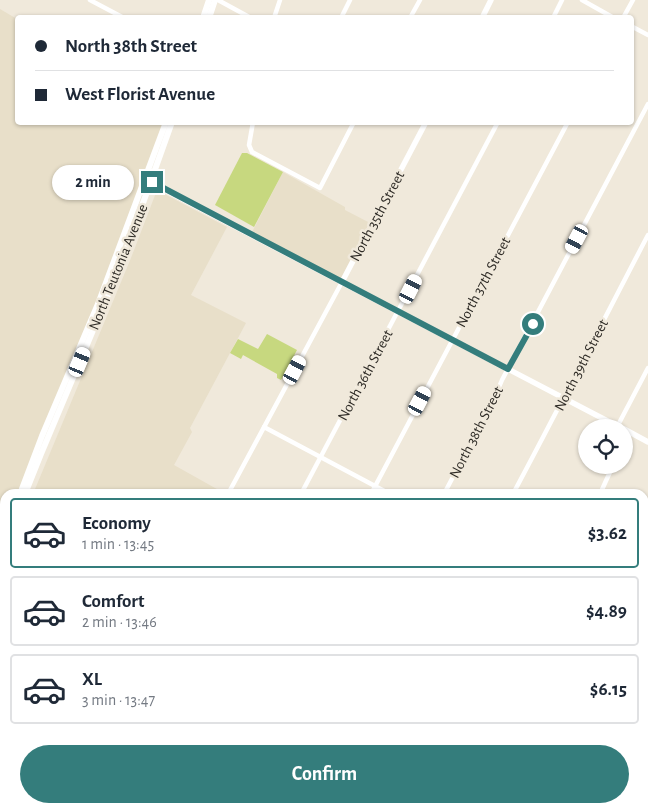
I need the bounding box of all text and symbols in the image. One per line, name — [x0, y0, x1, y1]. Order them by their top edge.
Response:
text: North 38th Street — [65, 37, 197, 56]
text: West Florist Avenue — [65, 85, 215, 104]
callout: 2 min — [52, 164, 134, 200]
street label: North 35th Street — [347, 168, 408, 264]
route end — [141, 171, 163, 193]
text: 2 min — [75, 174, 111, 190]
street label: North Teutonia Avenue — [86, 202, 151, 332]
car — [563, 222, 590, 256]
street label: North 37th Street — [453, 234, 514, 330]
car — [397, 272, 424, 306]
route start — [522, 313, 544, 335]
street label: North 39th Street — [552, 317, 611, 413]
street label: North 36th Street — [335, 327, 396, 423]
car — [67, 345, 92, 379]
car — [281, 353, 308, 387]
car — [406, 384, 433, 418]
street label: North 38th Street — [447, 384, 506, 481]
map controls — [578, 419, 633, 474]
button: locate — [578, 419, 633, 474]
icon: car — [22, 511, 67, 556]
text: Economy — [82, 514, 151, 533]
text: $3.62 — [588, 524, 627, 543]
text: 1 min · 13:45 — [82, 536, 154, 552]
icon: car — [22, 589, 67, 634]
text: Comfort — [82, 592, 144, 611]
text: $4.89 — [586, 602, 627, 621]
text: 2 min · 13:46 — [82, 614, 157, 630]
icon: car — [22, 667, 67, 712]
text: XL — [82, 670, 102, 689]
text: $6.15 — [590, 680, 627, 699]
text: 3 min · 13:47 — [82, 692, 155, 708]
button: Confirm — [20, 745, 629, 803]

